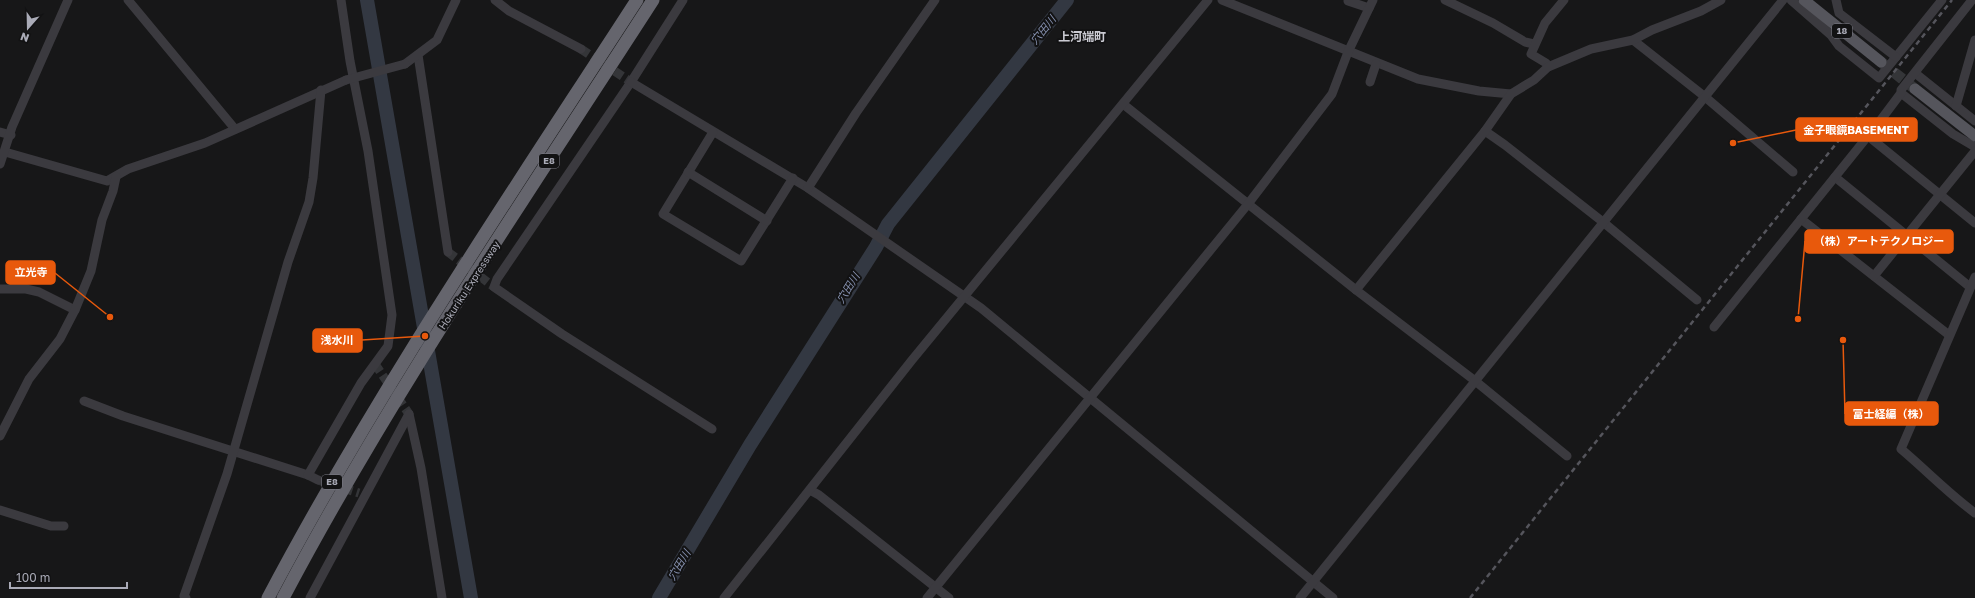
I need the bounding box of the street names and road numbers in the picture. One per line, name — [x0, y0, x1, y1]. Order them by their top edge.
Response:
road number: 18 — [1832, 24, 1852, 38]
road number: E8 — [539, 154, 559, 168]
street label: Hokuriku Expressway — [436, 238, 502, 331]
road number: E8 — [322, 475, 342, 489]

